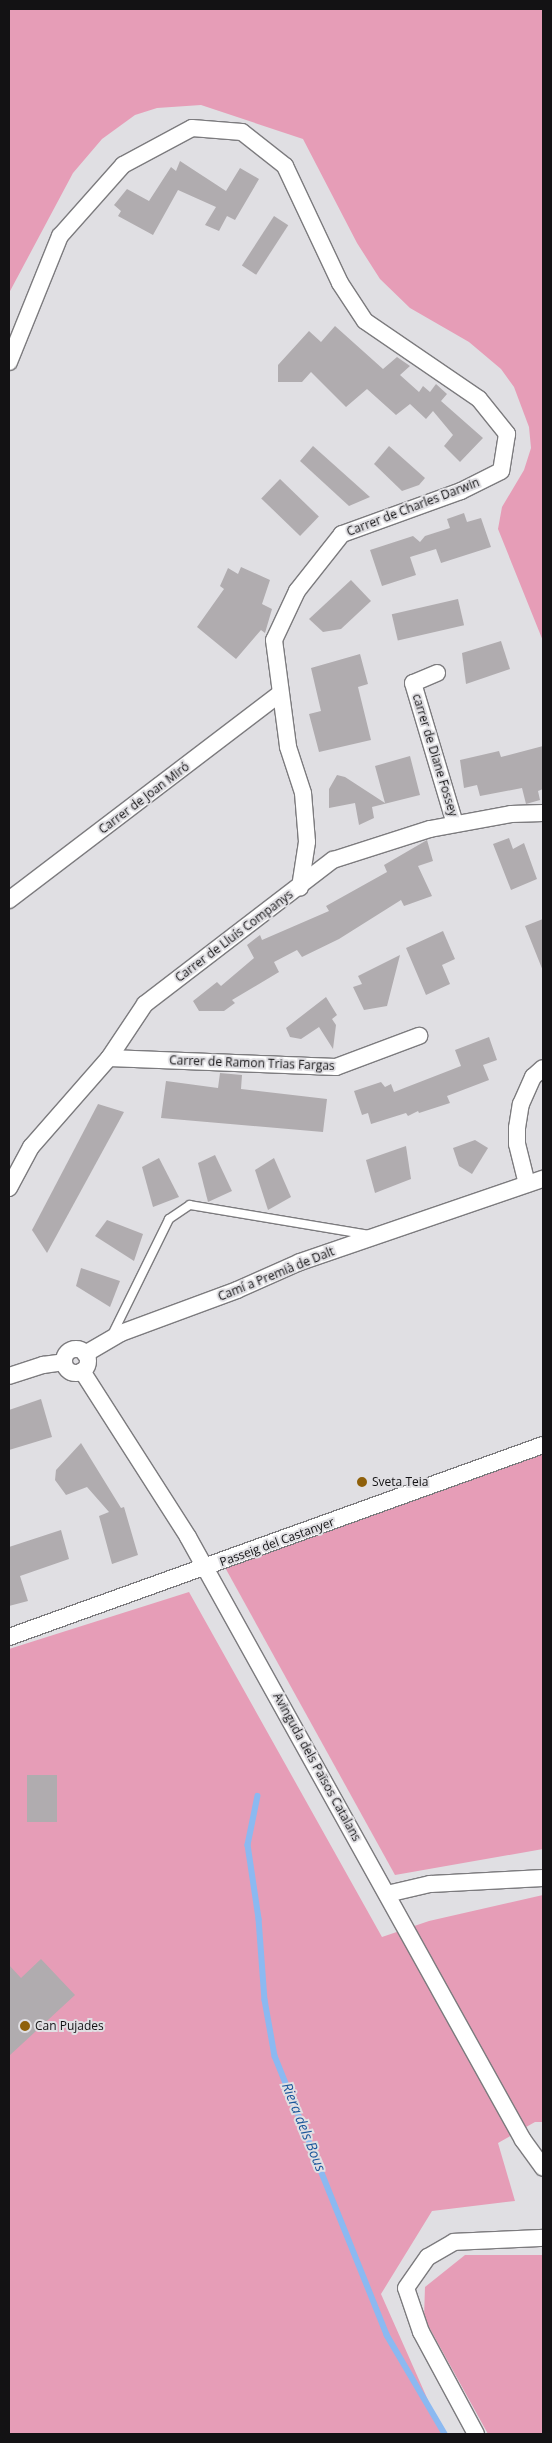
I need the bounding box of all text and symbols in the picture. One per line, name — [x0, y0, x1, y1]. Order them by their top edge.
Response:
street label: Carrer de Charles Darwin — [345, 475, 481, 539]
street label: carrer de Diane Fossey — [409, 692, 461, 818]
street label: Carrer de Joan Miró — [96, 759, 192, 837]
street label: Carrer de Lluís Companys — [172, 887, 296, 985]
street label: Carrer de Ramon Trias Fargas — [169, 1053, 335, 1073]
street label: Camí a Premià de Dalt — [216, 1244, 336, 1304]
place label: Sveta Teia — [372, 1475, 428, 1489]
marker: Sveta Teia — [356, 1476, 368, 1488]
street label: Passeig del Castanyer — [218, 1515, 336, 1569]
street label: Avinguda dels Països Catalans — [270, 1690, 364, 1844]
place label: Can Pujades — [35, 2019, 104, 2033]
marker: Can Pujades — [19, 2020, 31, 2032]
water label: Riera dels Bous — [279, 2080, 329, 2174]

